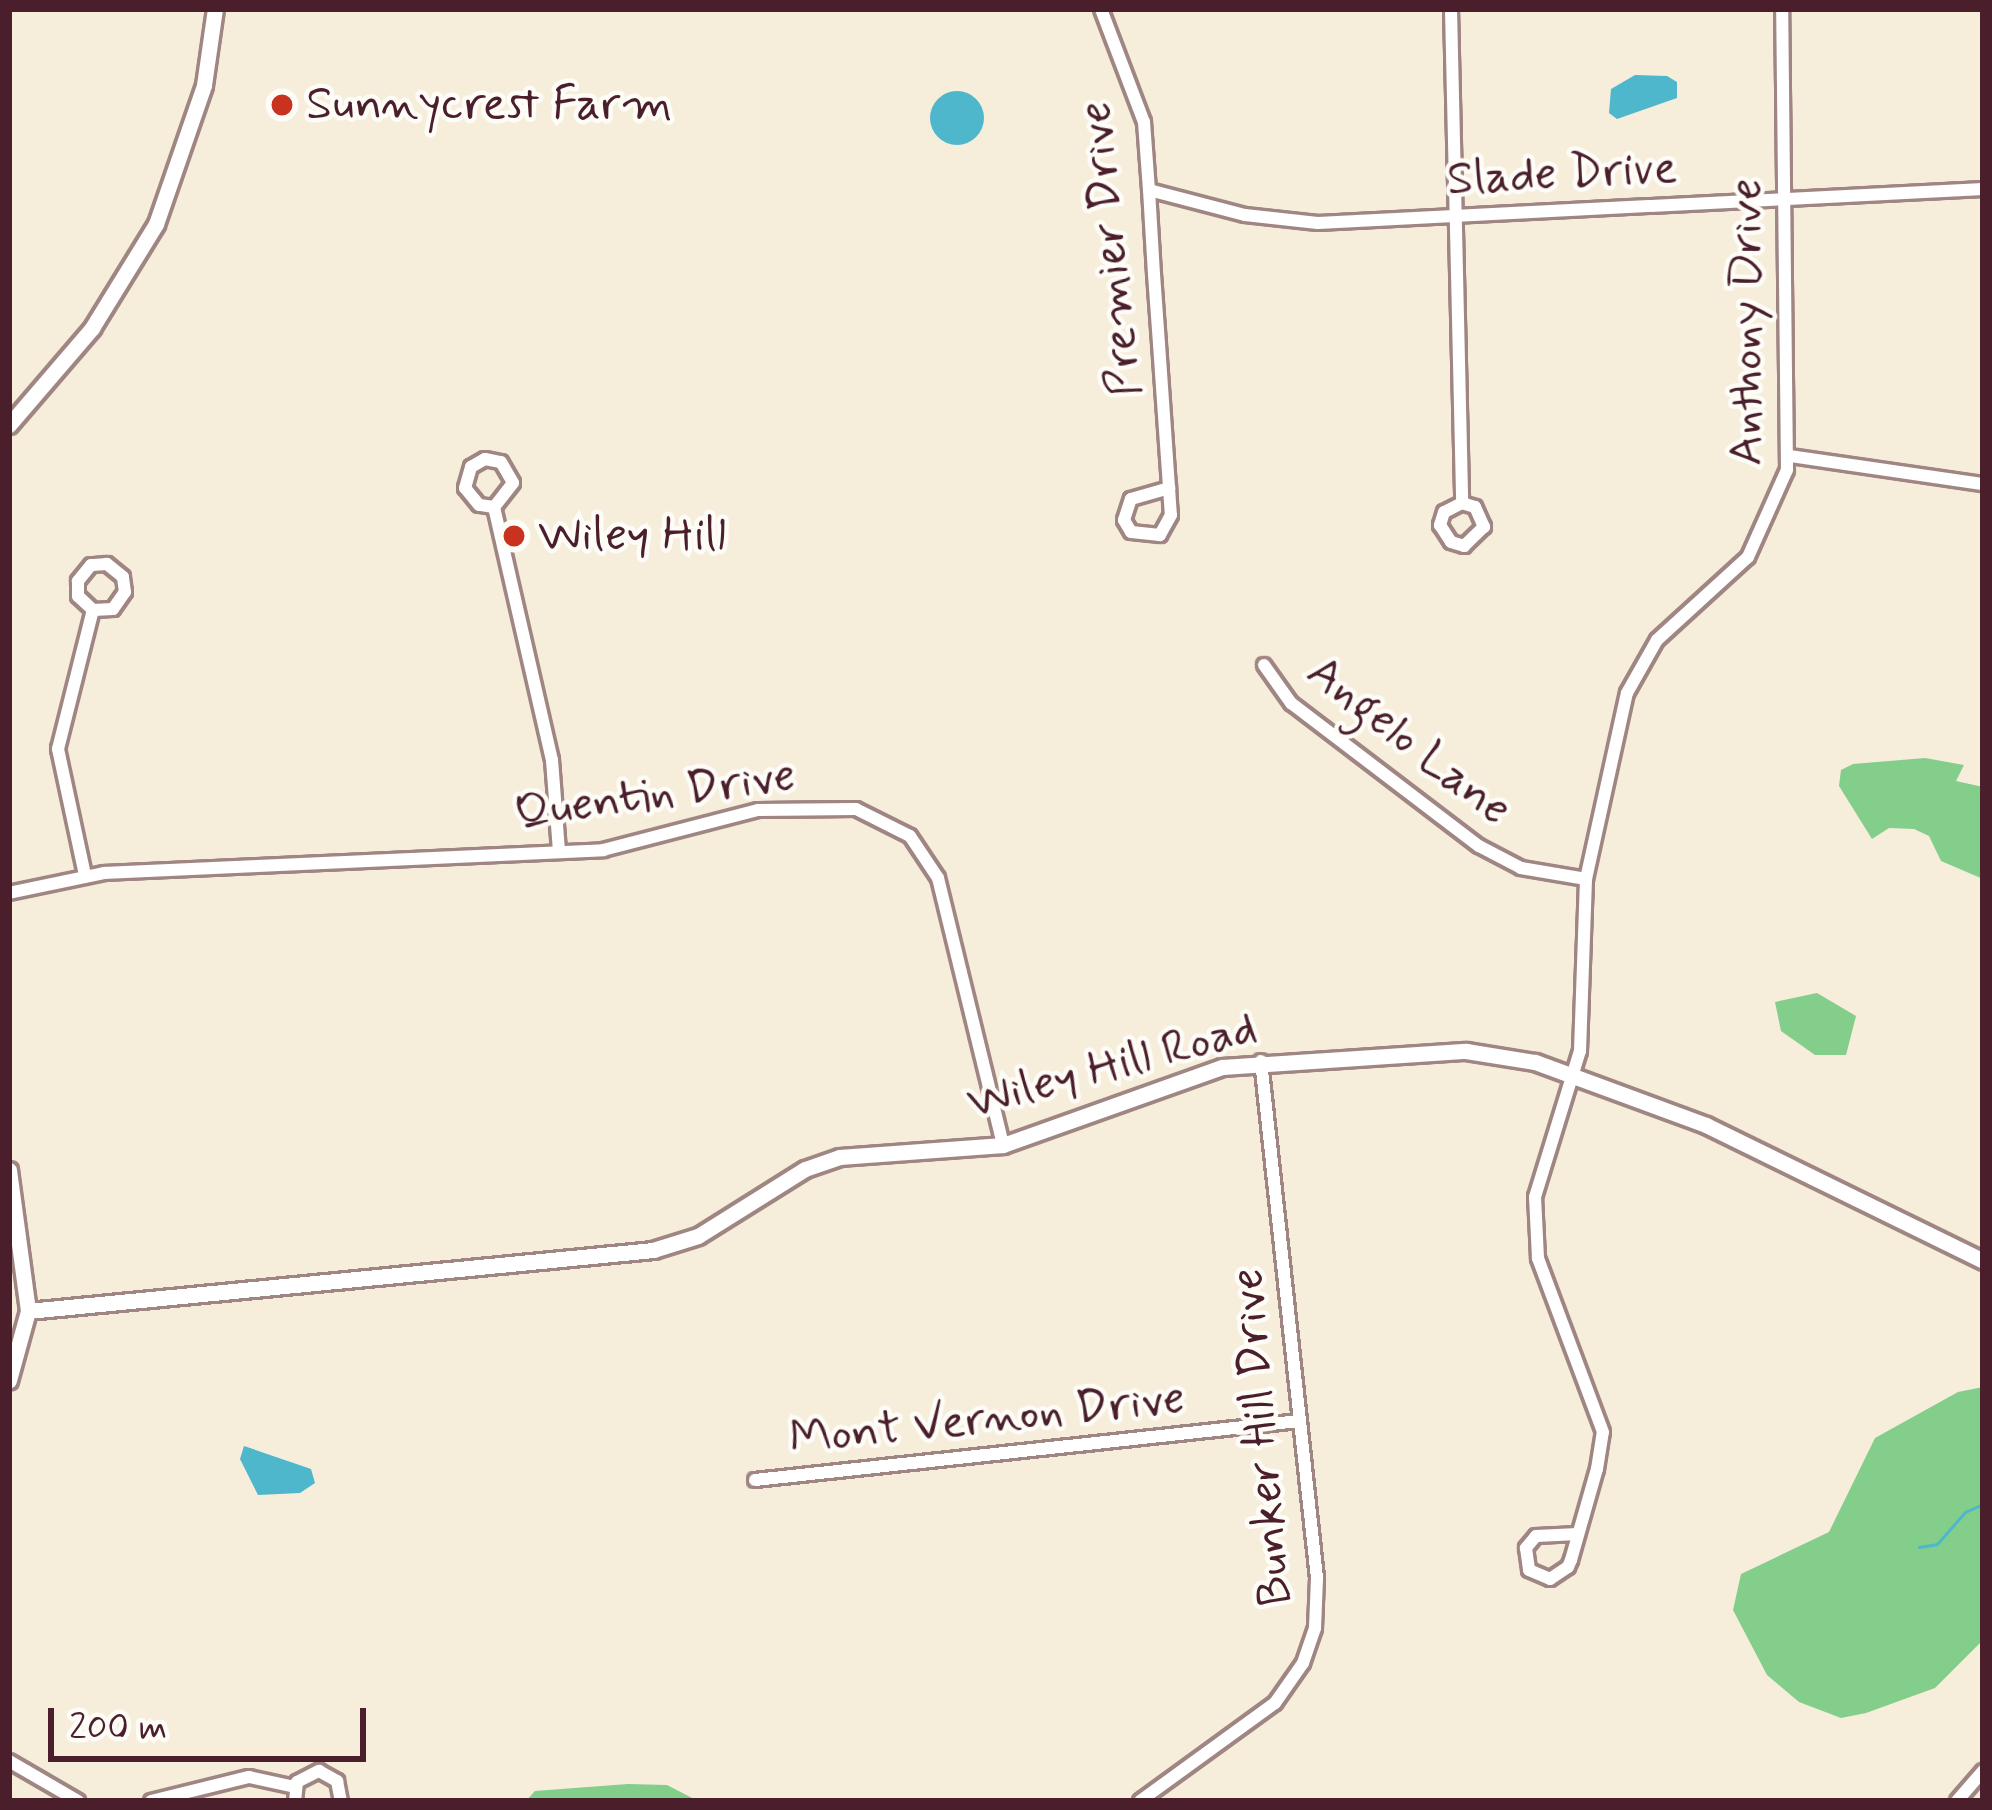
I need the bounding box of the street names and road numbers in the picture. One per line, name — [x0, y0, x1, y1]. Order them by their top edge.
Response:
street label: Premier Drive — [1067, 100, 1155, 398]
street label: Slade Drive — [1447, 139, 1677, 209]
street label: Anthony Drive — [1718, 180, 1776, 464]
street label: Angelo Lane — [1295, 643, 1523, 839]
street label: Quentin Drive — [513, 747, 797, 843]
street label: Wiley Hill Road — [961, 1000, 1263, 1132]
street label: Bunker Hill Drive — [1218, 1265, 1306, 1609]
street label: Mont Vernon Drive — [788, 1370, 1186, 1468]

